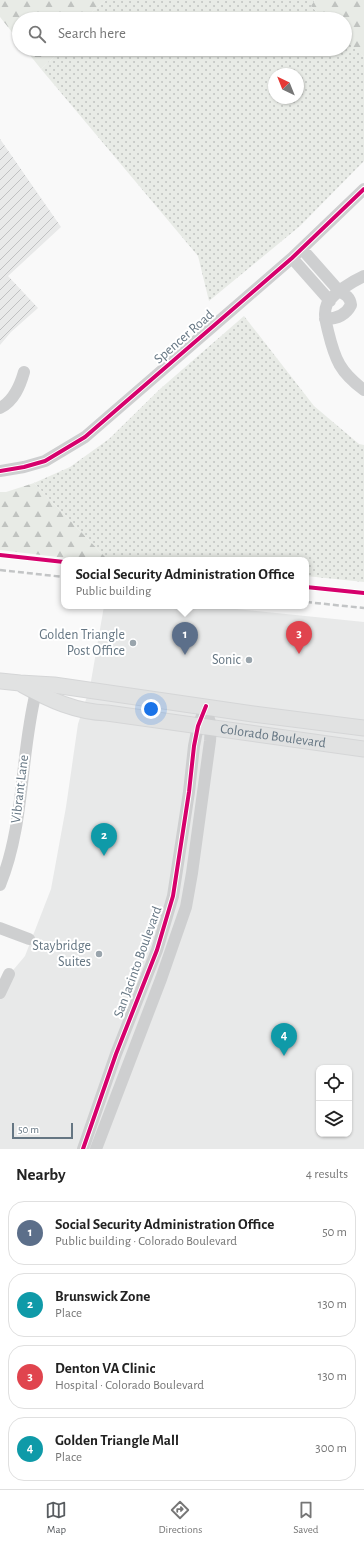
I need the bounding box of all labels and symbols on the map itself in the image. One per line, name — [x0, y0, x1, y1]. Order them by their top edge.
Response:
north arrow — [268, 68, 304, 104]
street label: Spencer Road — [152, 307, 216, 367]
pin: 3 — [286, 621, 312, 654]
pin: 1 — [172, 622, 198, 655]
place label: Golden Triangle Post Office — [39, 628, 125, 658]
marker: Golden Triangle Post Office — [128, 638, 138, 648]
place label: Sonic — [212, 653, 242, 667]
marker: Sonic — [244, 655, 254, 665]
your location — [141, 699, 161, 719]
street label: Colorado Boulevard — [219, 722, 327, 751]
street label: Vibrant Lane — [9, 754, 31, 824]
pin: 2 — [91, 823, 117, 856]
street label: San Jacinto Boulevard — [111, 905, 165, 1019]
place label: Staybridge Suites — [32, 939, 91, 969]
marker: Staybridge Suites — [94, 949, 104, 959]
pin: 4 — [271, 1023, 297, 1056]
scale bar — [12, 1121, 73, 1140]

